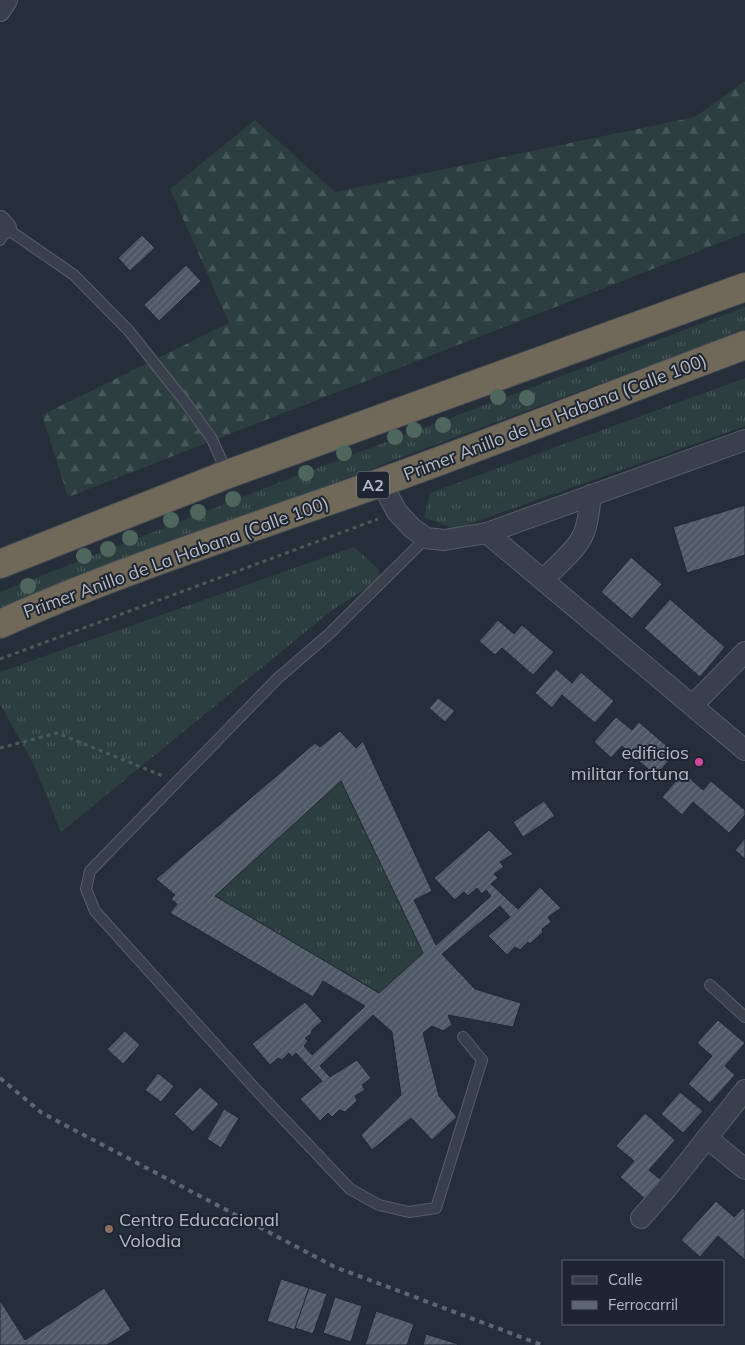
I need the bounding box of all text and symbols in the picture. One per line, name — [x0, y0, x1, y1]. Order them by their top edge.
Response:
street label: Primer Anillo de La Habana (Calle 100) — [400, 348, 710, 486]
road number: A2 — [357, 472, 389, 498]
street label: Primer Anillo de La Habana (Calle 100) — [20, 491, 332, 623]
place label: edificios militar fortuna — [571, 741, 689, 785]
marker: edificios militar fortuna — [693, 756, 705, 768]
place label: Centro Educacional Volodia — [119, 1208, 279, 1252]
marker: Centro Educacional Volodia — [103, 1223, 115, 1235]
legend — [562, 1260, 725, 1325]
text: Calle — [608, 1270, 642, 1289]
text: Ferrocarril — [608, 1295, 678, 1314]

